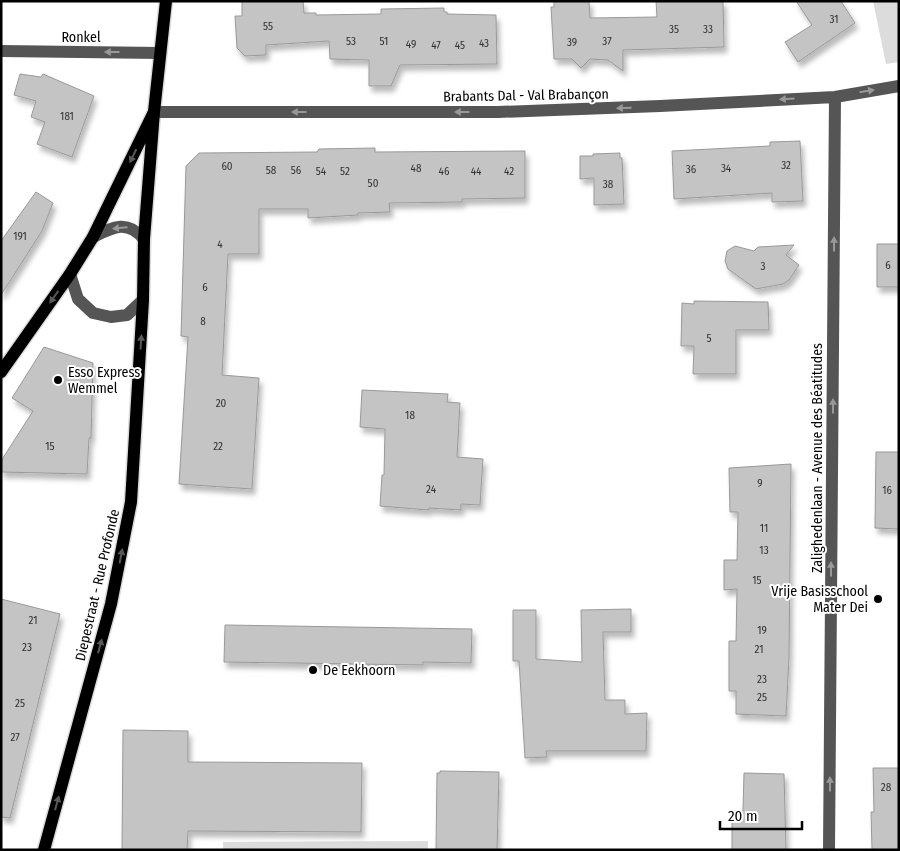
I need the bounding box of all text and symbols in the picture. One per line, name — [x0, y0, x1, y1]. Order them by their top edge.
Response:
house number: 31 — [830, 13, 839, 26]
house number: 55 — [263, 20, 273, 33]
house number: 35 — [669, 23, 679, 36]
house number: 33 — [703, 23, 713, 36]
street label: Ronkel — [61, 29, 101, 46]
house number: 53 — [346, 35, 356, 48]
house number: 51 — [380, 35, 388, 48]
house number: 37 — [602, 35, 612, 48]
house number: 39 — [567, 36, 577, 49]
house number: 43 — [479, 37, 489, 50]
house number: 49 — [406, 38, 416, 51]
house number: 47 — [431, 39, 441, 52]
house number: 45 — [455, 39, 465, 52]
one-way arrow — [103, 48, 119, 56]
street label: Brabants Dal - Val Brabançon — [443, 86, 609, 105]
one-way arrow — [859, 87, 875, 95]
one-way arrow — [778, 96, 794, 104]
one-way arrow — [616, 104, 632, 112]
one-way arrow — [291, 108, 307, 116]
one-way arrow — [454, 108, 470, 116]
house number: 181 — [60, 110, 74, 123]
one-way arrow — [128, 148, 137, 163]
house number: 32 — [781, 159, 791, 172]
house number: 60 — [221, 160, 233, 173]
house number: 48 — [411, 162, 422, 175]
house number: 34 — [721, 162, 732, 175]
house number: 36 — [686, 163, 697, 176]
house number: 58 — [266, 164, 277, 177]
house number: 56 — [291, 164, 302, 177]
house number: 54 — [316, 165, 327, 178]
house number: 52 — [340, 165, 350, 178]
house number: 46 — [439, 165, 450, 178]
house number: 44 — [471, 165, 482, 178]
house number: 42 — [504, 165, 514, 178]
house number: 50 — [368, 177, 379, 190]
house number: 38 — [603, 178, 614, 191]
one-way arrow — [112, 224, 128, 232]
house number: 191 — [13, 230, 27, 243]
one-way arrow — [830, 235, 838, 251]
house number: 4 — [217, 238, 223, 251]
house number: 6 — [885, 259, 891, 272]
house number: 3 — [761, 260, 766, 273]
house number: 6 — [202, 281, 208, 294]
one-way arrow — [49, 291, 59, 304]
house number: 8 — [200, 315, 206, 328]
house number: 5 — [706, 332, 712, 345]
one-way arrow — [137, 334, 145, 350]
street label: Zalighedenlaan - Avenue des Béatitudes — [809, 343, 826, 573]
place label: Esso Express Wemmel — [68, 364, 140, 397]
marker: Esso Express Wemmel — [52, 374, 64, 386]
house number: 20 — [216, 397, 227, 410]
one-way arrow — [829, 398, 837, 414]
house number: 18 — [405, 409, 415, 422]
house number: 15 — [45, 440, 55, 453]
house number: 22 — [213, 440, 223, 453]
house number: 9 — [757, 477, 763, 490]
house number: 24 — [426, 483, 437, 496]
house number: 16 — [882, 484, 892, 497]
street label: Diepestraat - Rue Profonde — [72, 507, 123, 663]
house number: 11 — [760, 522, 768, 535]
house number: 13 — [759, 544, 769, 557]
one-way arrow — [117, 547, 125, 563]
one-way arrow — [827, 560, 835, 576]
house number: 15 — [752, 574, 762, 587]
place label: Vrije Basisschool Mater Dei — [771, 583, 868, 616]
marker: Vrije Basisschool Mater Dei — [872, 593, 884, 605]
house number: 21 — [29, 614, 37, 627]
house number: 19 — [757, 624, 767, 637]
one-way arrow — [96, 638, 104, 653]
house number: 23 — [22, 641, 32, 654]
house number: 21 — [755, 643, 763, 656]
place label: De Eekhoorn — [323, 662, 395, 679]
marker: De Eekhoorn — [307, 664, 319, 676]
house number: 23 — [757, 673, 767, 686]
house number: 25 — [757, 691, 767, 704]
house number: 25 — [15, 697, 25, 710]
house number: 27 — [10, 731, 20, 744]
one-way arrow — [826, 775, 834, 791]
house number: 28 — [881, 781, 892, 794]
one-way arrow — [53, 795, 61, 810]
scale bar — [720, 798, 802, 830]
text: 20 m — [728, 807, 758, 825]

